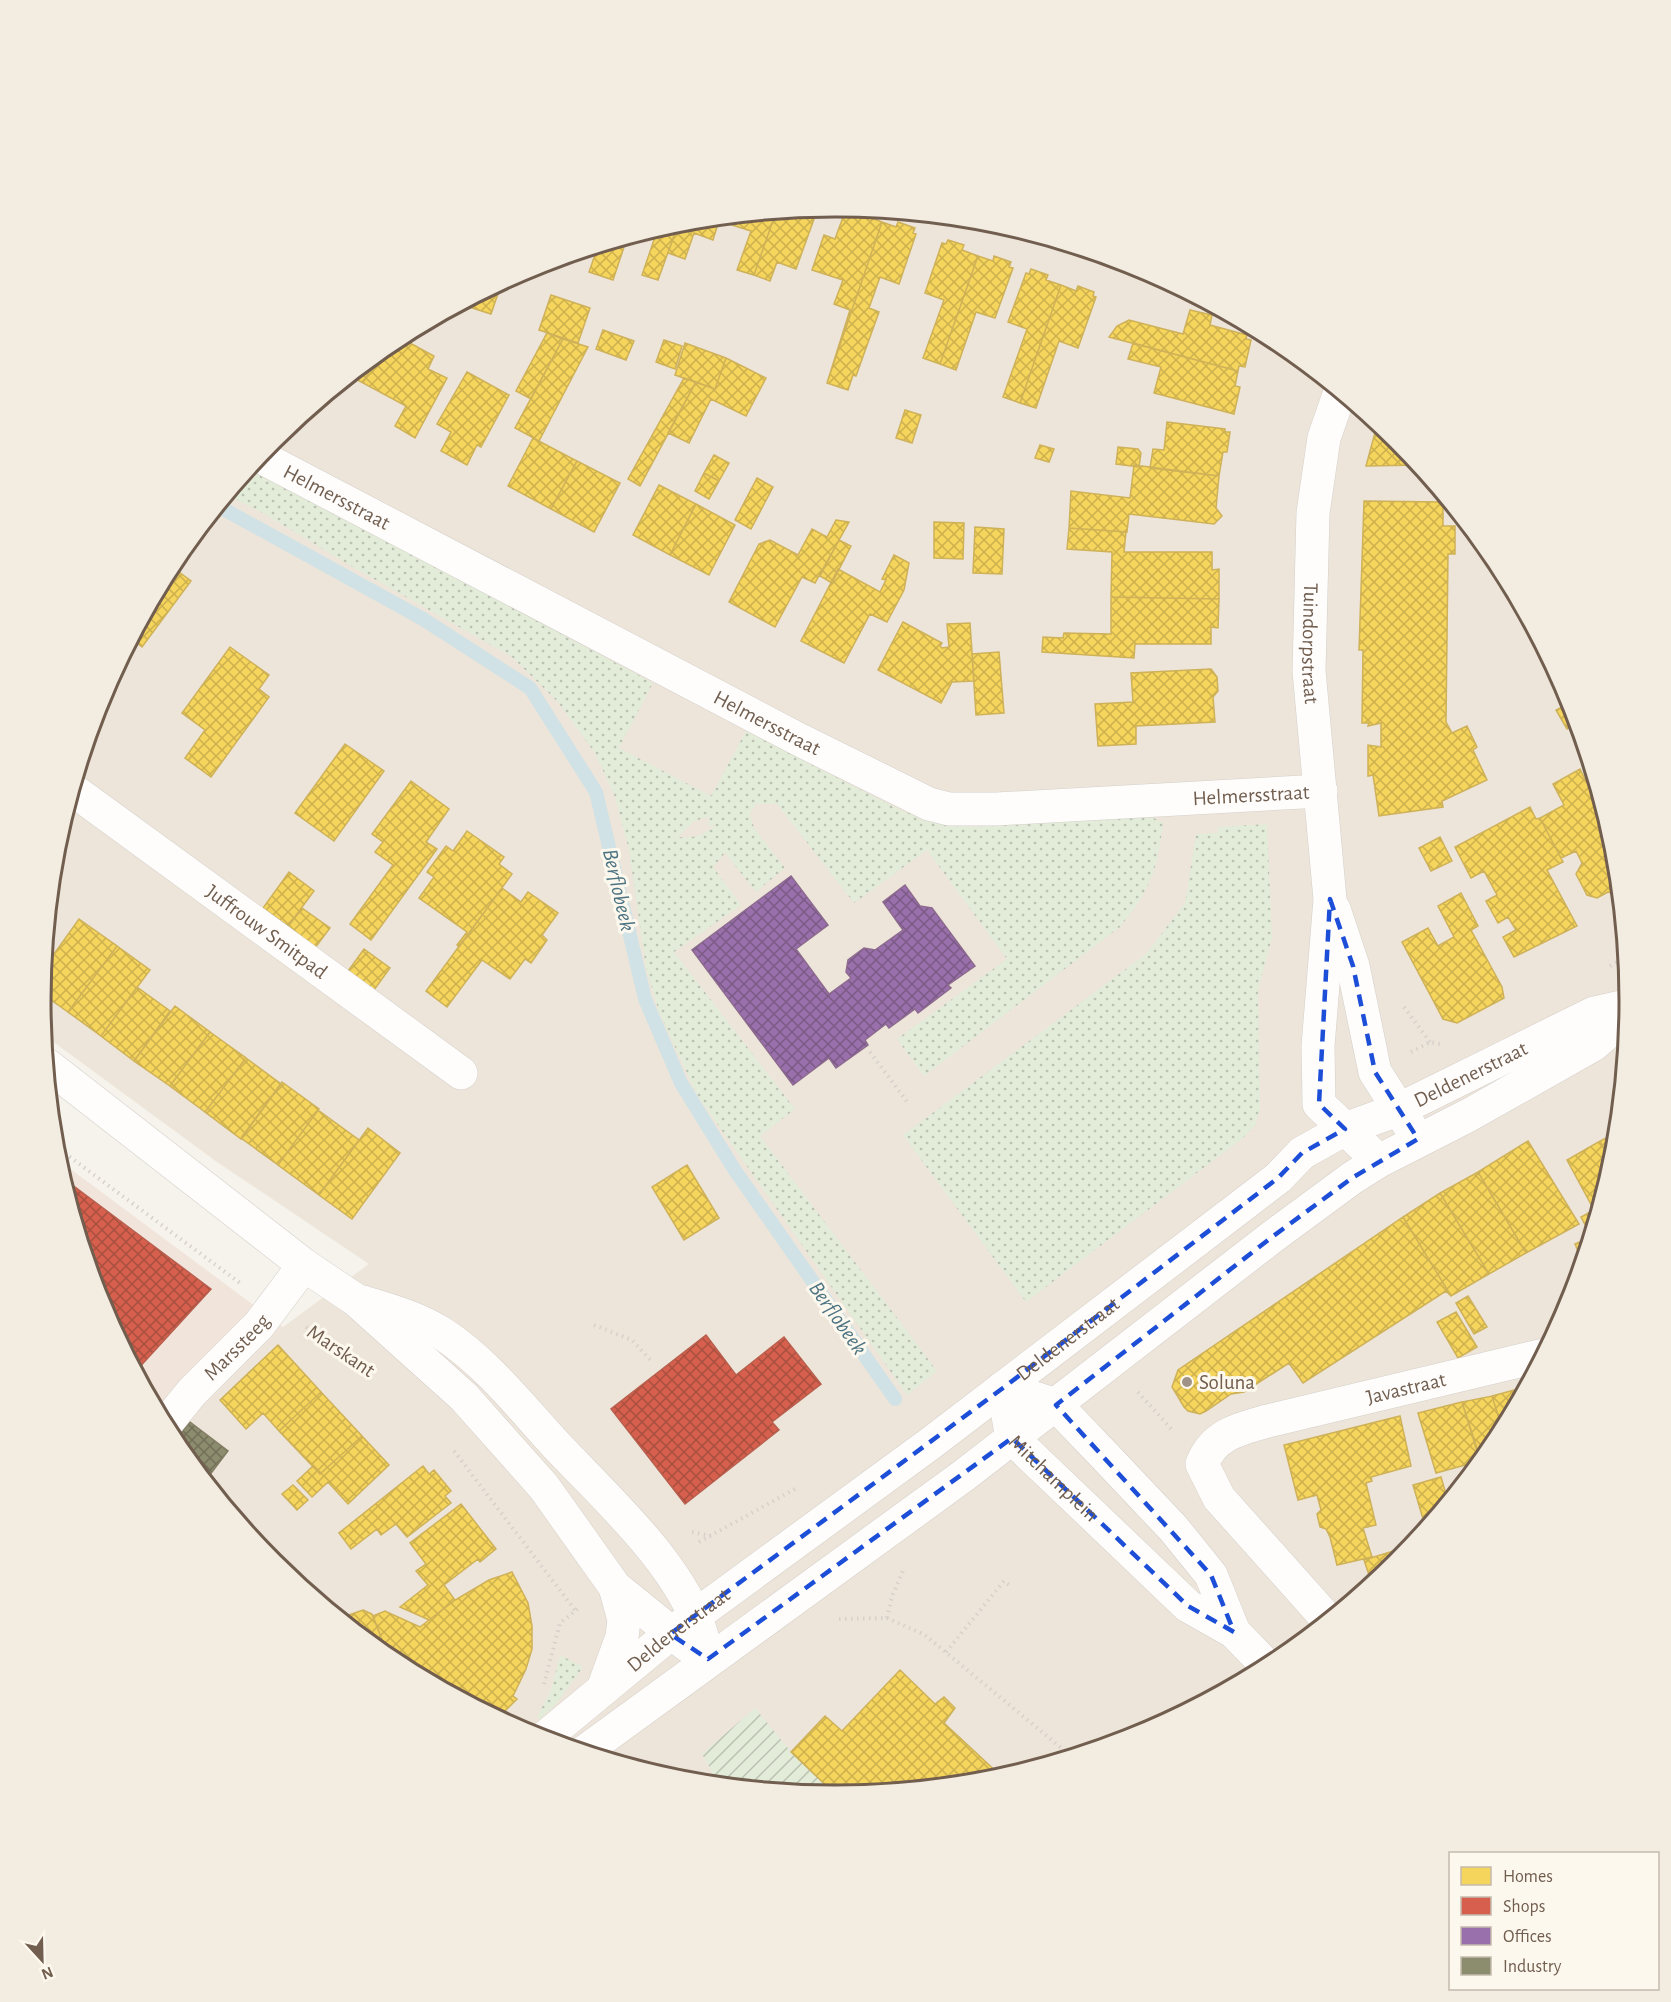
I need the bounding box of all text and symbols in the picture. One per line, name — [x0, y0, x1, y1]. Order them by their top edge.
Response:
street label: Helmersstraat — [280, 460, 394, 534]
street label: Tuindorpstraat — [1298, 583, 1323, 705]
street label: Helmersstraat — [710, 686, 824, 759]
street label: Helmersstraat — [1192, 781, 1310, 809]
water label: Berflobeek — [599, 847, 639, 933]
street label: Juffrouw Smitpad — [202, 880, 331, 982]
street label: Deldenerstraat — [1411, 1037, 1531, 1111]
water label: Berflobeek — [805, 1277, 871, 1359]
street label: Deldenerstraat — [1012, 1293, 1123, 1385]
street label: Marssteeg — [200, 1310, 274, 1384]
street label: Marskant — [303, 1321, 379, 1381]
street label: Javastraat — [1364, 1368, 1448, 1408]
place label: Soluna — [1199, 1372, 1255, 1393]
marker: Soluna — [1180, 1375, 1194, 1389]
street label: Mitchamplein — [1005, 1431, 1103, 1525]
street label: Deldenerstraat — [623, 1583, 734, 1676]
legend — [1449, 1852, 1659, 1990]
text: Homes — [1503, 1868, 1553, 1886]
text: Shops — [1503, 1898, 1545, 1916]
text: Offices — [1503, 1928, 1552, 1946]
north arrow — [12, 1930, 72, 1990]
text: Industry — [1503, 1958, 1562, 1976]
text: N — [39, 1963, 55, 1982]

